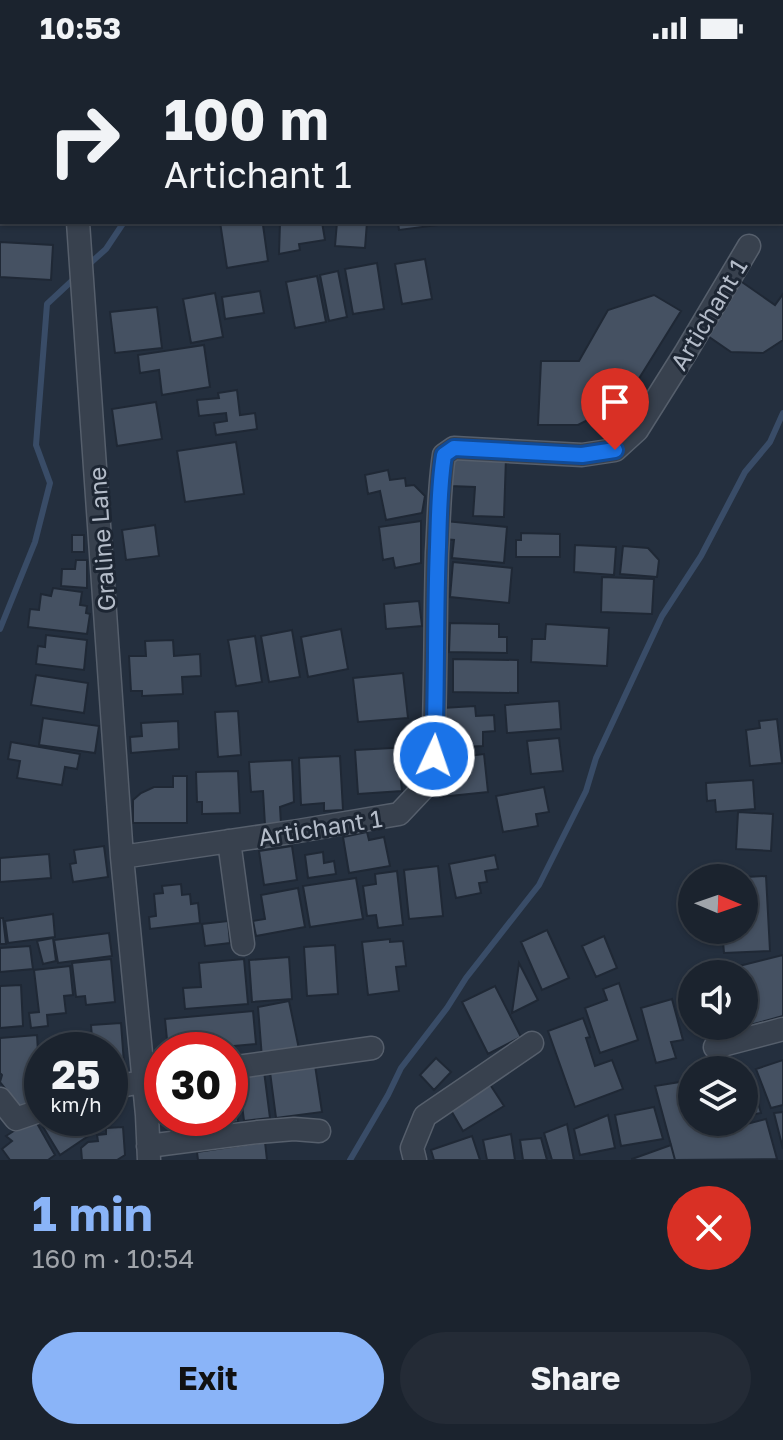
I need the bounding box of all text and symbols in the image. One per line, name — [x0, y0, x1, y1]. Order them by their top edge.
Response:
text: 10:53 — [40, 10, 121, 46]
text: 100 m — [164, 85, 329, 152]
icon: right — [32, 88, 136, 192]
text: Artichant 1 — [164, 153, 352, 196]
street label: Artichant 1 — [663, 253, 753, 375]
pin — [581, 368, 649, 450]
icon: arrive — [593, 380, 637, 424]
street label: Graline Lane — [81, 466, 121, 612]
position arrow — [392, 714, 476, 798]
street label: Artichant 1 — [256, 803, 384, 851]
north arrow — [678, 864, 758, 944]
map controls — [678, 864, 758, 1136]
button: sound — [678, 960, 758, 1040]
speed limit sign: 30 — [144, 1032, 248, 1136]
text: 25 — [52, 1050, 100, 1098]
button: layers — [678, 1056, 758, 1136]
text: km/h — [51, 1092, 101, 1116]
text: 1 min — [32, 1184, 153, 1242]
button: close — [667, 1186, 751, 1270]
text: 160 m · 10:54 — [32, 1243, 194, 1274]
button: Exit — [32, 1332, 384, 1424]
button: Share — [400, 1332, 751, 1424]

